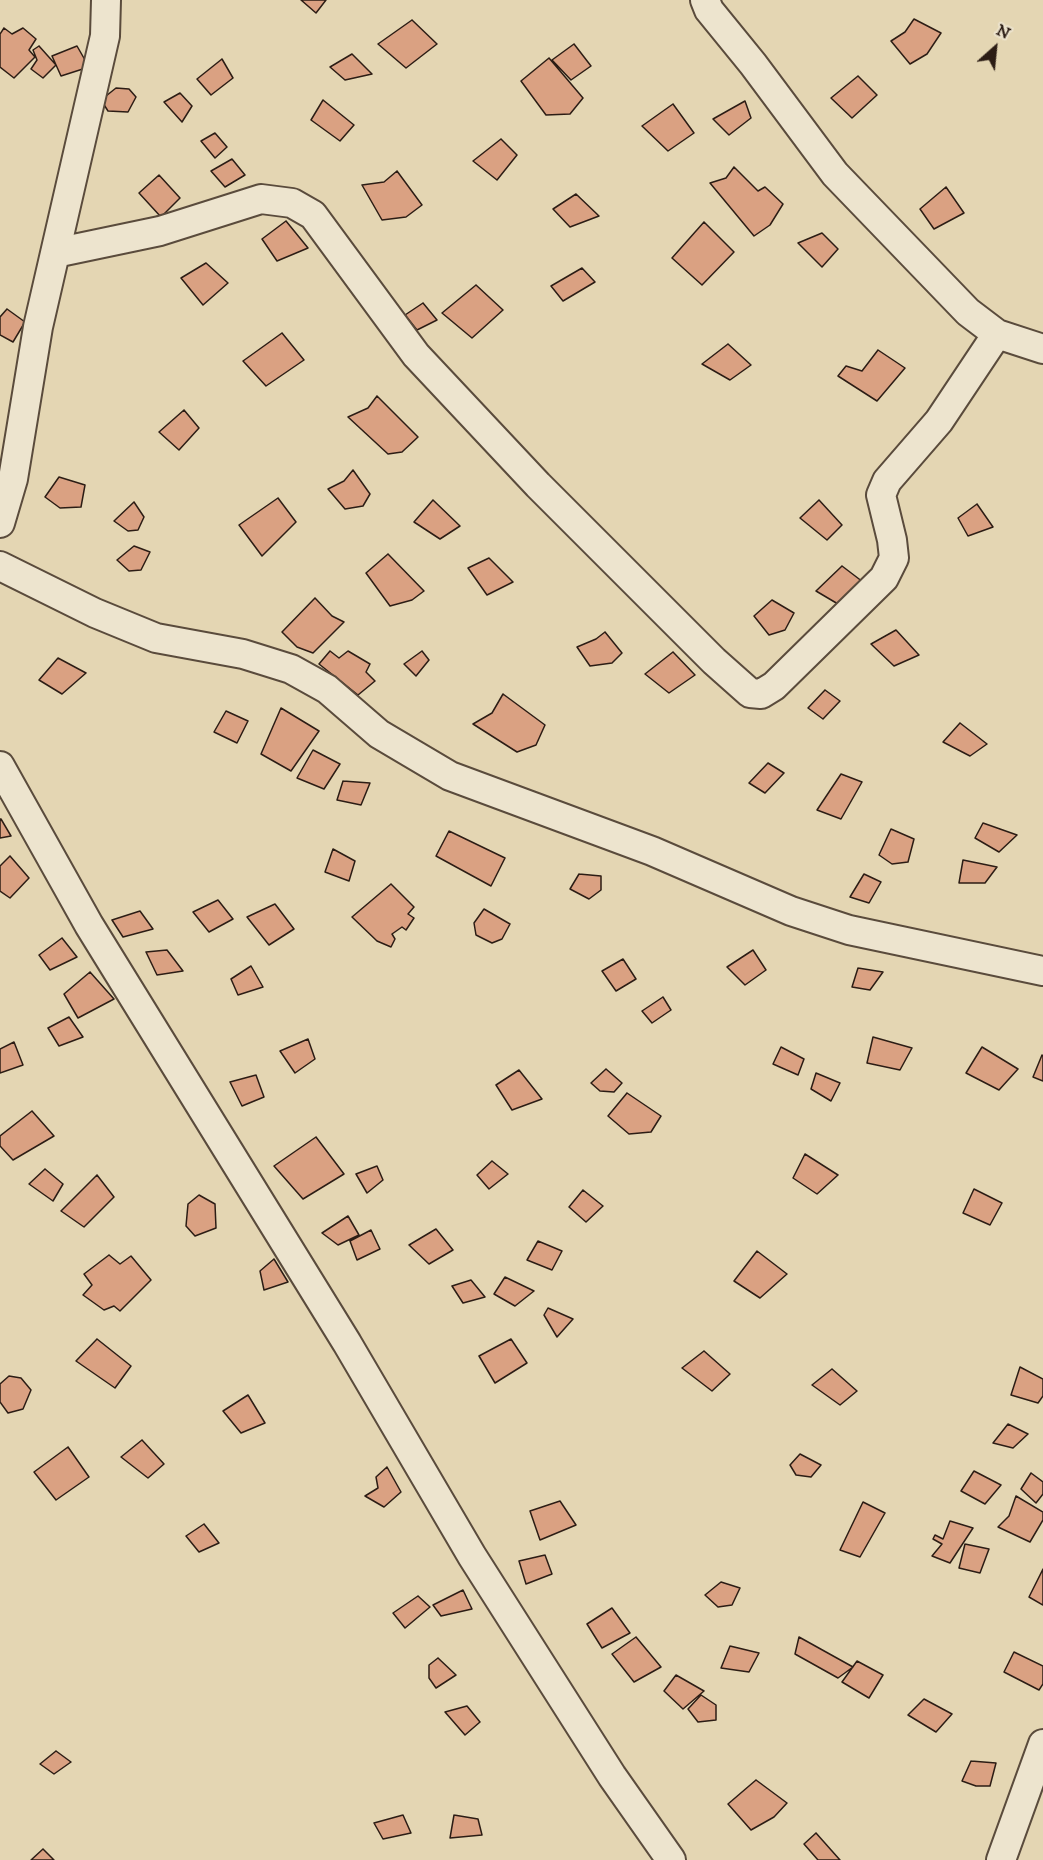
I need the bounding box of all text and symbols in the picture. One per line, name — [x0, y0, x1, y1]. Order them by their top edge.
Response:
north arrow — [965, 18, 1025, 78]
text: N — [993, 20, 1014, 44]

